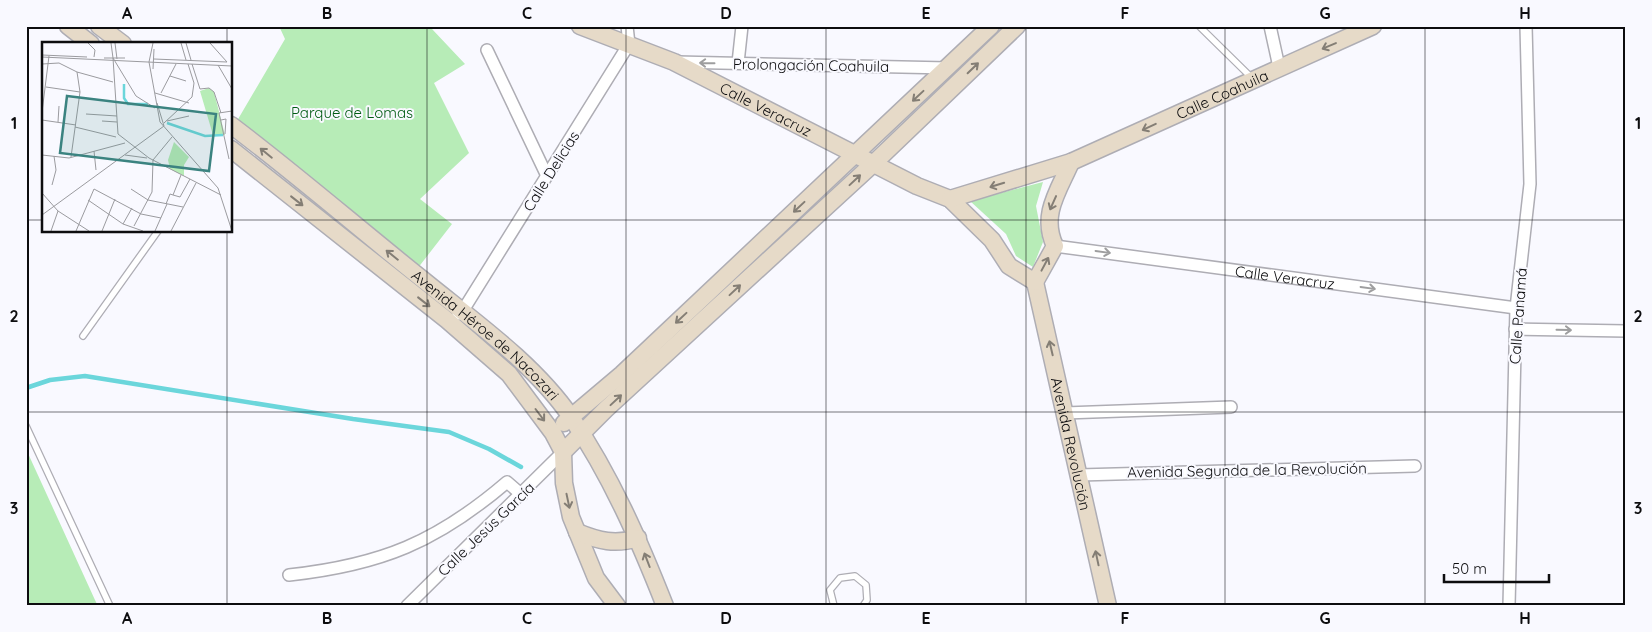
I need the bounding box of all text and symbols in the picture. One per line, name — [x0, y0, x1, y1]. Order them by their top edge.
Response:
text: A — [122, 3, 133, 23]
text: B — [322, 3, 332, 23]
text: C — [522, 3, 532, 23]
text: D — [720, 3, 732, 23]
text: E — [921, 3, 931, 23]
text: F — [1121, 3, 1130, 23]
text: G — [1319, 3, 1331, 23]
text: H — [1519, 3, 1531, 23]
one-way arrow — [1322, 41, 1337, 51]
inset map — [42, 42, 232, 232]
street label: Prolongación Coahuila — [733, 54, 889, 76]
one-way arrow — [699, 58, 715, 67]
one-way arrow — [967, 62, 979, 74]
street label: Calle Coahuila — [1173, 65, 1271, 123]
street label: Calle Veracruz — [717, 78, 815, 140]
one-way arrow — [912, 90, 924, 102]
park label: Parque de Lomas — [291, 103, 413, 122]
text: 1 — [11, 113, 17, 133]
text: 1 — [1635, 113, 1641, 133]
one-way arrow — [1141, 122, 1156, 132]
street label: Calle Delicias — [519, 127, 583, 215]
one-way arrow — [260, 147, 273, 158]
one-way arrow — [848, 174, 861, 186]
one-way arrow — [990, 181, 1006, 191]
one-way arrow — [290, 195, 303, 206]
one-way arrow — [1047, 195, 1057, 210]
one-way arrow — [793, 201, 806, 213]
one-way arrow — [1095, 247, 1111, 257]
one-way arrow — [386, 250, 399, 261]
one-way arrow — [1041, 257, 1051, 272]
street label: Calle Veracruz — [1234, 261, 1336, 293]
street label: Avenida Héroe de Nacozari — [408, 265, 564, 404]
street label: Calle Panamá — [1505, 267, 1531, 365]
one-way arrow — [1360, 283, 1376, 293]
one-way arrow — [729, 284, 742, 296]
one-way arrow — [417, 296, 430, 307]
text: 2 — [9, 306, 19, 326]
text: 2 — [1633, 306, 1643, 326]
one-way arrow — [674, 312, 687, 324]
one-way arrow — [1555, 325, 1571, 335]
one-way arrow — [1046, 341, 1055, 357]
street label: Avenida Revolución — [1047, 375, 1096, 512]
one-way arrow — [609, 394, 622, 406]
one-way arrow — [535, 408, 545, 422]
street label: Avenida Segunda de la Revolución — [1127, 458, 1367, 482]
street label: Calle Jesús García — [434, 478, 538, 580]
one-way arrow — [564, 492, 573, 508]
text: 3 — [10, 498, 18, 518]
text: 3 — [1634, 498, 1642, 518]
one-way arrow — [1092, 551, 1101, 567]
scale bar — [1444, 552, 1550, 584]
one-way arrow — [642, 553, 651, 568]
text: 50 m — [1452, 559, 1487, 578]
text: A — [122, 608, 133, 628]
text: B — [322, 608, 332, 628]
text: C — [522, 608, 532, 628]
text: D — [720, 608, 732, 628]
text: E — [921, 608, 931, 628]
text: F — [1121, 608, 1130, 628]
text: G — [1319, 608, 1331, 628]
text: H — [1519, 608, 1531, 628]

